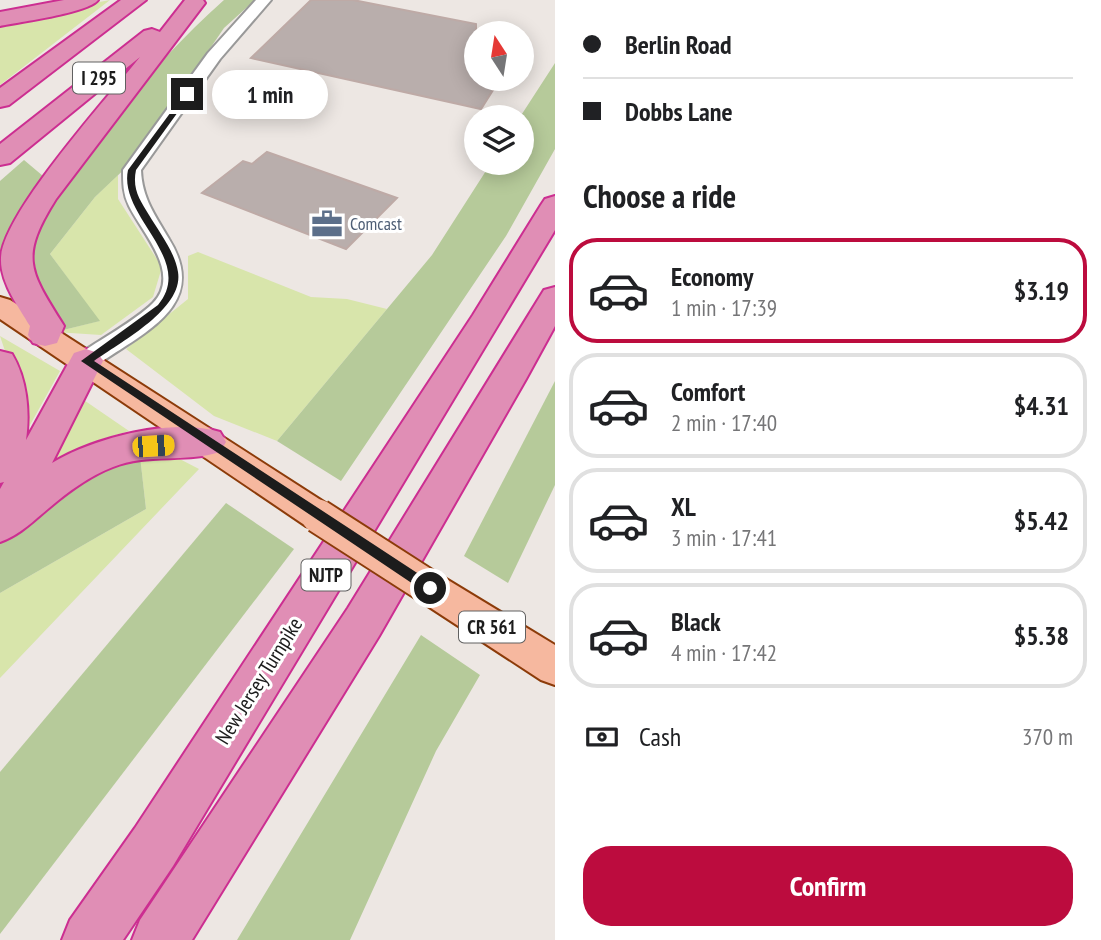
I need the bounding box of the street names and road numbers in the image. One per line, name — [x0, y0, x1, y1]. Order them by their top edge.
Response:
road number: I 295 — [73, 62, 125, 94]
road number: NJTP — [302, 560, 350, 590]
street label: New Jersey Turnpike — [209, 612, 308, 749]
road number: CR 561 — [459, 612, 525, 642]

